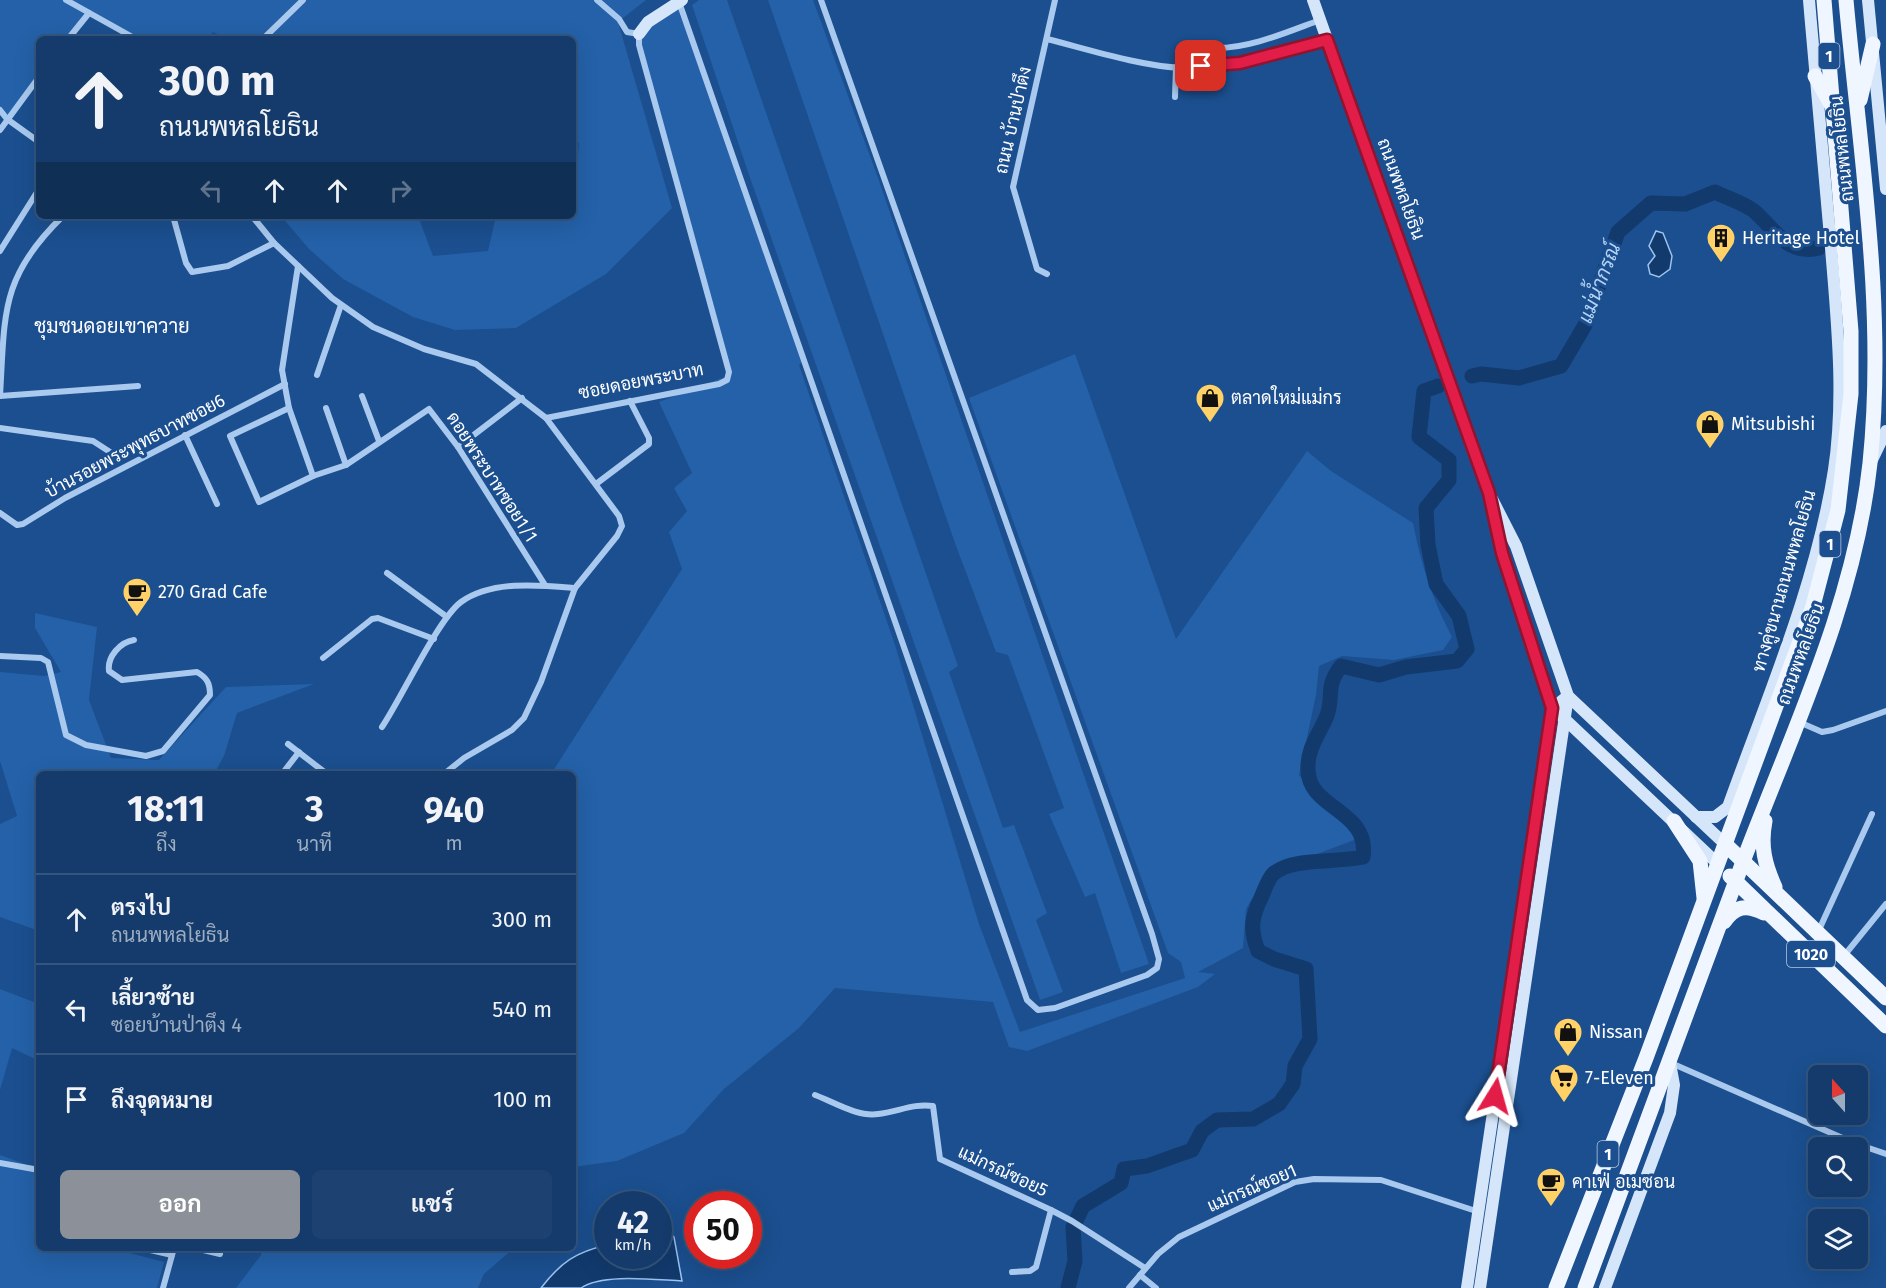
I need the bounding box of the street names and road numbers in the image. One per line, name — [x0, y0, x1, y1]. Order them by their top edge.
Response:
road number: 1 — [1818, 43, 1840, 69]
street label: ถนน บ้านป่าตึง — [989, 64, 1036, 176]
street label: ถนนพหลโยธิน — [1824, 95, 1859, 203]
street label: ถนนพหลโยธิน — [1372, 134, 1431, 243]
street label: ซอยดอยพระบาท — [577, 358, 705, 404]
street label: บ้านรอยพระพุทธบาทซอย6 — [41, 388, 229, 504]
street label: ดอยพระบาทซอย1/1 — [442, 408, 542, 546]
street label: ทางคู่ขนานถนนพหลโยธิน — [1748, 487, 1820, 675]
road number: 1 — [1820, 531, 1840, 557]
street label: ถนนพหลโยธิน — [1773, 600, 1829, 708]
road number: 1020 — [1787, 941, 1835, 967]
street label: แม่กรณ์ซอย5 — [955, 1139, 1052, 1201]
road number: 1 — [1598, 1141, 1618, 1167]
street label: แม่กรณ์ซอย1 — [1203, 1157, 1300, 1217]

